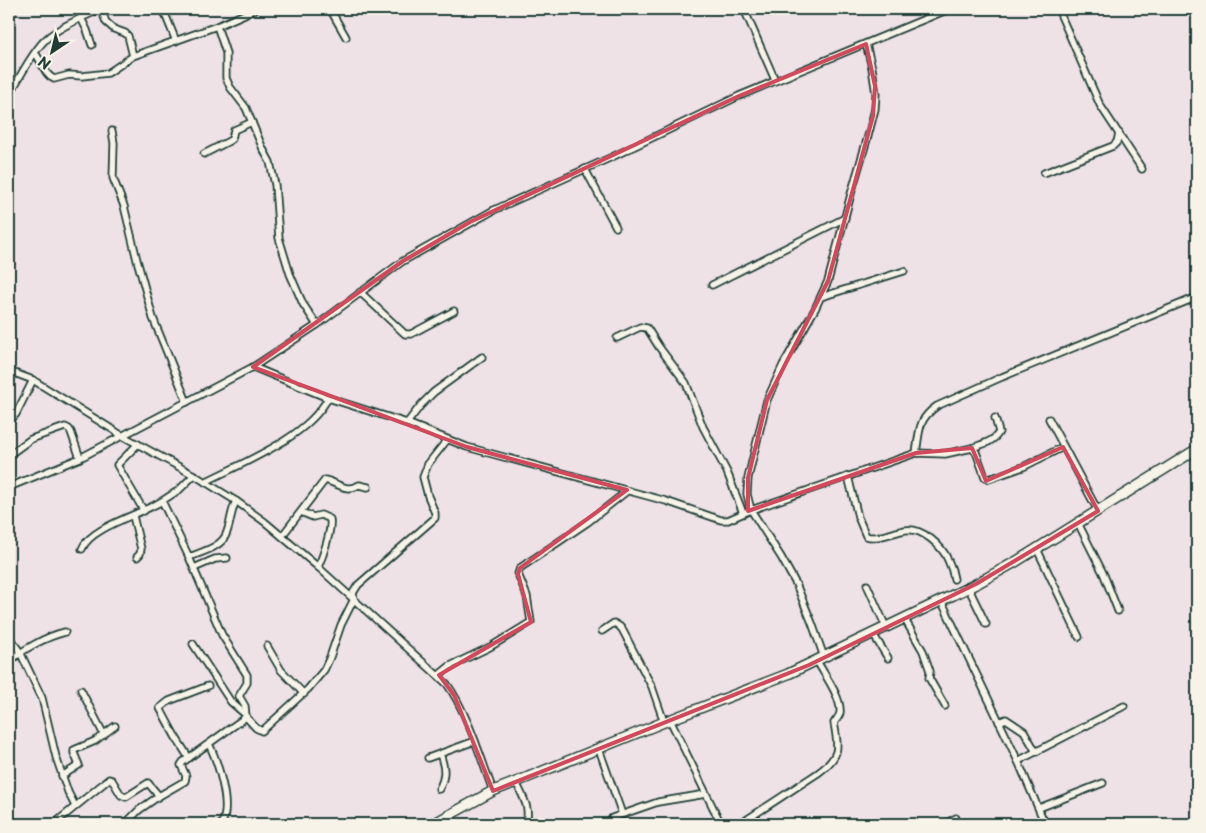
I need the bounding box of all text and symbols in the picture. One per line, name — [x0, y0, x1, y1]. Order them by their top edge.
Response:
north arrow — [28, 28, 78, 78]
text: N — [34, 51, 55, 75]

